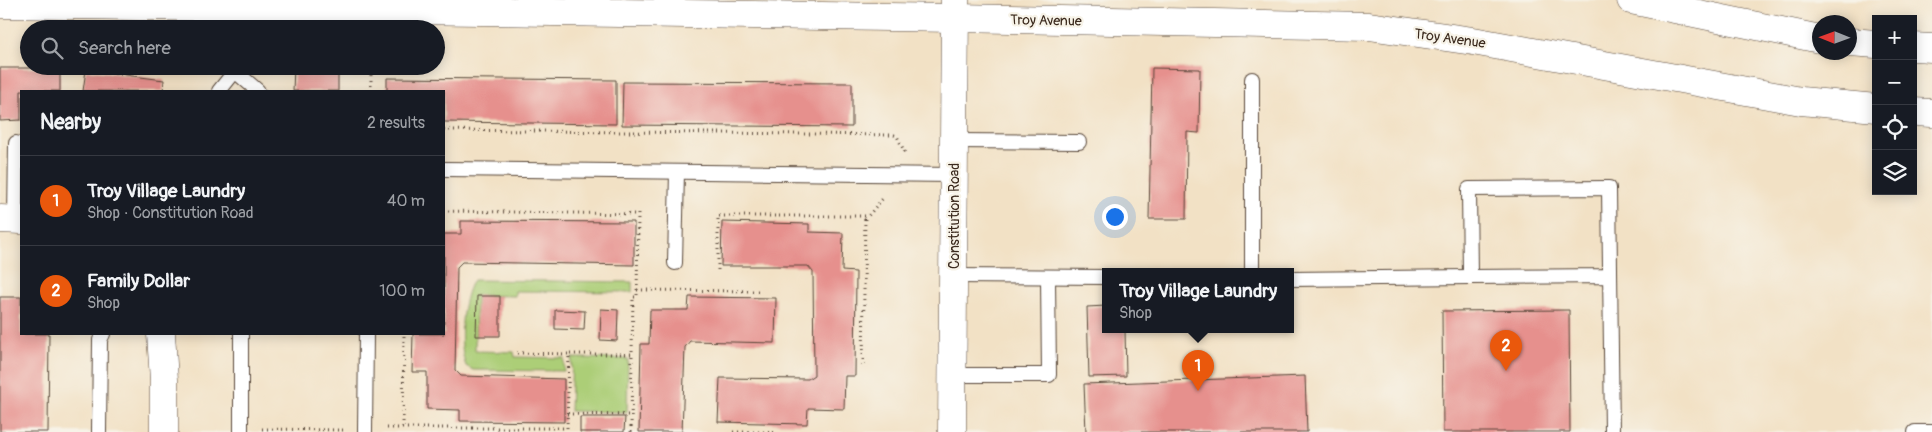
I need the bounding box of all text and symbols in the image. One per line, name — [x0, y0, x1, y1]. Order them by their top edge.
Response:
street label: Troy Avenue — [1010, 11, 1082, 30]
north arrow — [1812, 15, 1857, 60]
map controls — [1872, 15, 1917, 195]
button: + — [1872, 15, 1917, 60]
search box — [20, 20, 445, 75]
street label: Troy Avenue — [1413, 25, 1487, 52]
icon: search — [38, 34, 66, 62]
text: Search here — [78, 36, 171, 60]
button: − — [1872, 60, 1917, 105]
button: locate — [1872, 105, 1917, 150]
text: Nearby — [40, 109, 101, 136]
text: 2 results — [367, 113, 425, 133]
button: layers — [1872, 150, 1917, 195]
street label: Constitution Road — [946, 163, 963, 269]
text: Troy Village Laundry — [87, 179, 245, 203]
text: 1 — [53, 191, 59, 211]
text: 40 m — [387, 191, 425, 211]
text: Shop · Constitution Road — [87, 203, 254, 223]
your location — [1102, 204, 1128, 230]
popup — [1102, 268, 1294, 333]
text: Family Dollar — [87, 269, 190, 293]
text: Troy Village Laundry — [1119, 279, 1277, 303]
text: 2 — [52, 281, 60, 301]
text: 100 m — [379, 281, 425, 301]
text: Shop — [87, 293, 120, 313]
text: Shop — [1119, 303, 1152, 323]
pin: 2 — [1490, 330, 1522, 371]
pin: 1 — [1182, 350, 1214, 391]

